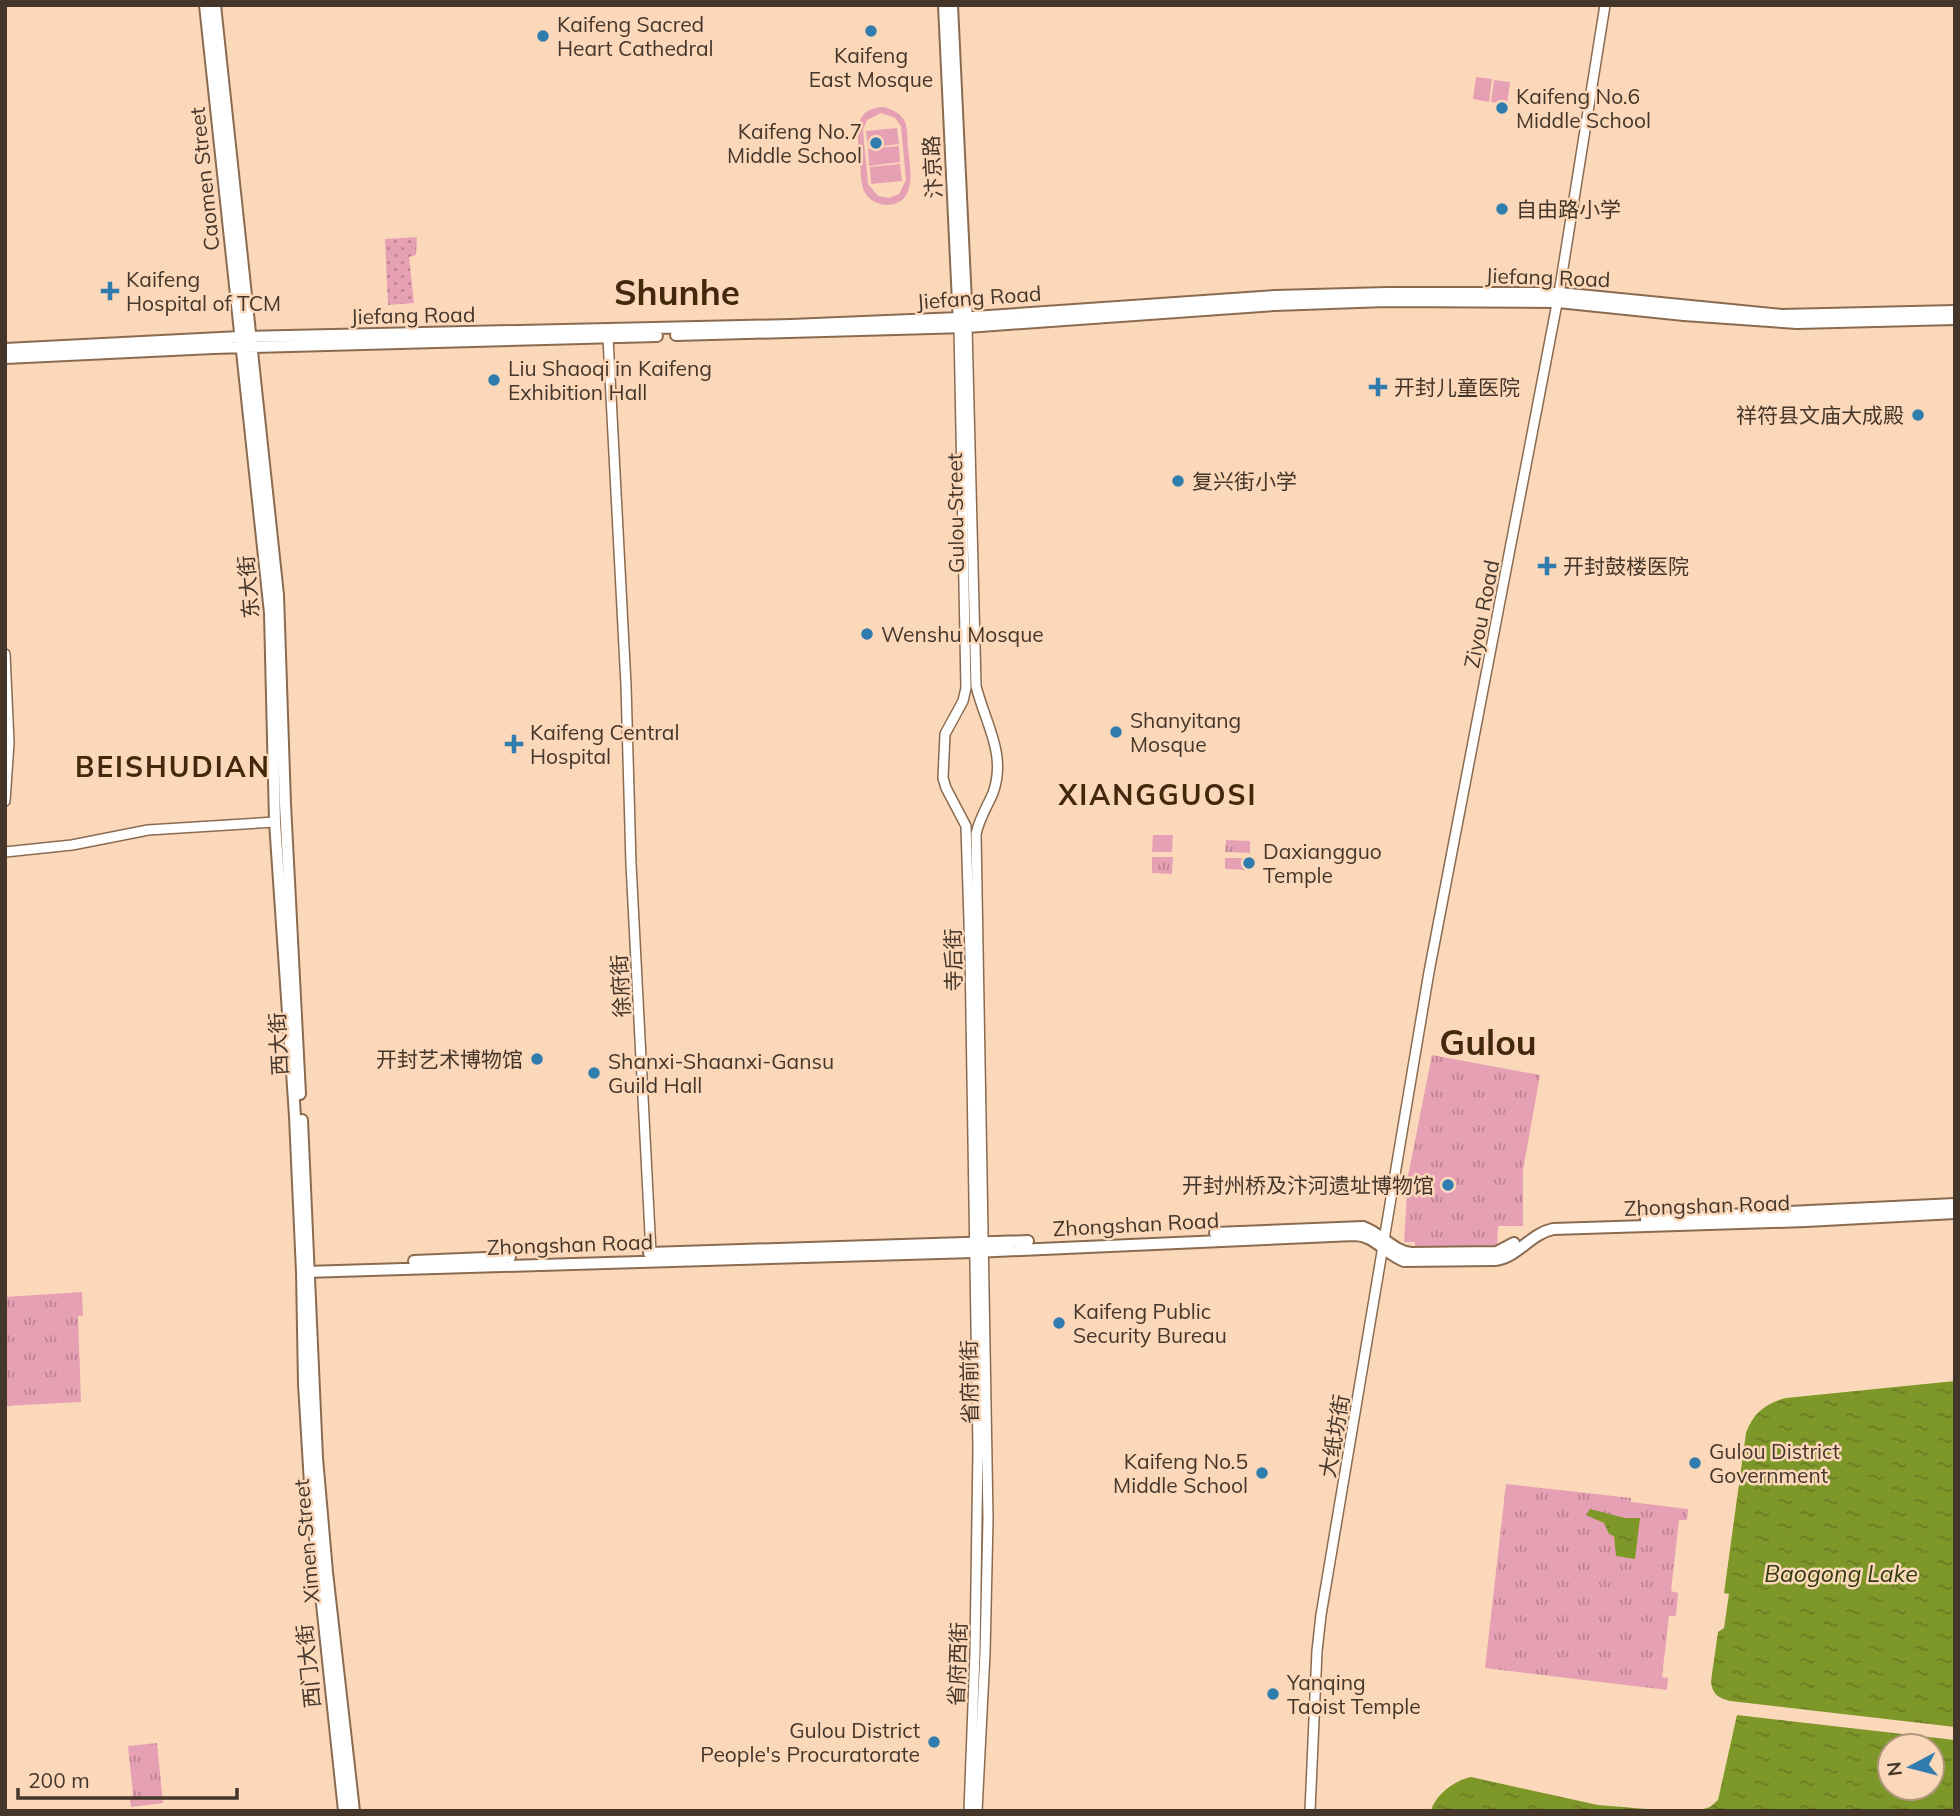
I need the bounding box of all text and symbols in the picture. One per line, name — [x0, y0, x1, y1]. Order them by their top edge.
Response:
place label: Kaifeng Sacred Heart Cathedral — [557, 11, 714, 61]
marker: Kaifeng East Mosque — [863, 23, 879, 39]
marker: Kaifeng Sacred Heart Cathedral — [535, 28, 551, 44]
place label: Kaifeng East Mosque — [809, 42, 933, 92]
place label: Kaifeng No.6 Middle School — [1516, 83, 1651, 133]
marker: Kaifeng No.6 Middle School — [1494, 100, 1510, 116]
street label: Caomen Street — [184, 106, 224, 252]
place label: Kaifeng No.7 Middle School — [727, 118, 862, 168]
marker: Kaifeng No.7 Middle School — [868, 135, 884, 151]
street label: 汴京路 — [917, 135, 947, 199]
place label: 自由路小学 — [1516, 196, 1621, 222]
marker: 自由路小学 — [1494, 201, 1510, 217]
street label: Jiefang Road — [1485, 262, 1611, 292]
place label: Kaifeng Hospital of TCM — [126, 266, 281, 316]
district label: Shunhe — [614, 270, 740, 314]
street label: Jiefang Road — [916, 280, 1042, 314]
marker: Kaifeng Hospital of TCM — [100, 281, 120, 301]
street label: Jiefang Road — [350, 301, 476, 329]
place label: Liu Shaoqi in Kaifeng Exhibition Hall — [508, 355, 712, 405]
marker: Liu Shaoqi in Kaifeng Exhibition Hall — [486, 372, 502, 388]
place label: 开封儿童医院 — [1394, 374, 1520, 400]
marker: 开封儿童医院 — [1368, 377, 1388, 397]
place label: 祥符县文庙大成殿 — [1736, 402, 1904, 428]
marker: 祥符县文庙大成殿 — [1910, 407, 1926, 423]
street label: Gulou Street — [941, 453, 969, 573]
place label: 复兴街小学 — [1192, 468, 1297, 494]
marker: 复兴街小学 — [1170, 473, 1186, 489]
place label: 开封鼓楼医院 — [1563, 553, 1689, 579]
street label: 东大街 — [232, 554, 264, 620]
marker: 开封鼓楼医院 — [1537, 556, 1557, 576]
street label: Ziyou Road — [1458, 558, 1504, 670]
place label: Wenshu Mosque — [881, 621, 1044, 647]
marker: Wenshu Mosque — [859, 626, 875, 642]
place label: Shanyitang Mosque — [1130, 707, 1241, 757]
place label: Kaifeng Central Hospital — [530, 719, 679, 769]
marker: Shanyitang Mosque — [1108, 724, 1124, 740]
marker: Kaifeng Central Hospital — [504, 734, 524, 754]
district label: BEISHUDIAN — [75, 749, 271, 784]
district label: XIANGGUOSI — [1057, 777, 1258, 812]
place label: Daxiangguo Temple — [1263, 838, 1382, 888]
marker: Daxiangguo Temple — [1241, 855, 1257, 871]
street label: 寺后街 — [939, 928, 967, 992]
street label: 徐府街 — [605, 954, 635, 1018]
street label: 西大街 — [263, 1012, 293, 1076]
district label: Gulou — [1439, 1020, 1537, 1064]
place label: 开封艺术博物馆 — [376, 1046, 523, 1072]
place label: Shanxi-Shaanxi-Gansu Guild Hall — [608, 1048, 834, 1098]
marker: 开封艺术博物馆 — [529, 1051, 545, 1067]
marker: Shanxi-Shaanxi-Gansu Guild Hall — [586, 1065, 602, 1081]
place label: 开封州桥及汴河遗址博物馆 — [1182, 1172, 1434, 1198]
marker: 开封州桥及汴河遗址博物馆 — [1440, 1177, 1456, 1193]
street label: Zhongshan Road — [1623, 1189, 1791, 1221]
street label: Zhongshan Road — [1052, 1207, 1220, 1241]
street label: Zhongshan Road — [486, 1228, 654, 1260]
place label: Kaifeng Public Security Bureau — [1073, 1298, 1227, 1348]
marker: Kaifeng Public Security Bureau — [1051, 1315, 1067, 1331]
street label: 省府前街 — [955, 1340, 983, 1424]
street label: 大纸坊街 — [1314, 1392, 1354, 1480]
place label: Gulou District Government — [1709, 1438, 1840, 1488]
place label: Kaifeng No.5 Middle School — [1113, 1448, 1248, 1498]
marker: Gulou District Government — [1687, 1455, 1703, 1471]
marker: Kaifeng No.5 Middle School — [1254, 1465, 1270, 1481]
street label: Ximen Street — [288, 1478, 324, 1604]
water label: Baogong Lake — [1764, 1559, 1918, 1588]
street label: 省府西街 — [943, 1622, 971, 1706]
street label: 西门大街 — [291, 1623, 325, 1709]
place label: Yanqing Taoist Temple — [1286, 1669, 1421, 1719]
marker: Yanqing Taoist Temple — [1265, 1686, 1281, 1702]
place label: Gulou District People's Procuratorate — [700, 1717, 920, 1767]
north arrow — [1876, 1732, 1946, 1802]
marker: Gulou District People's Procuratorate — [926, 1734, 942, 1750]
scale bar — [18, 1756, 236, 1800]
text: N — [1881, 1760, 1907, 1778]
text: 200 m — [28, 1767, 90, 1793]

